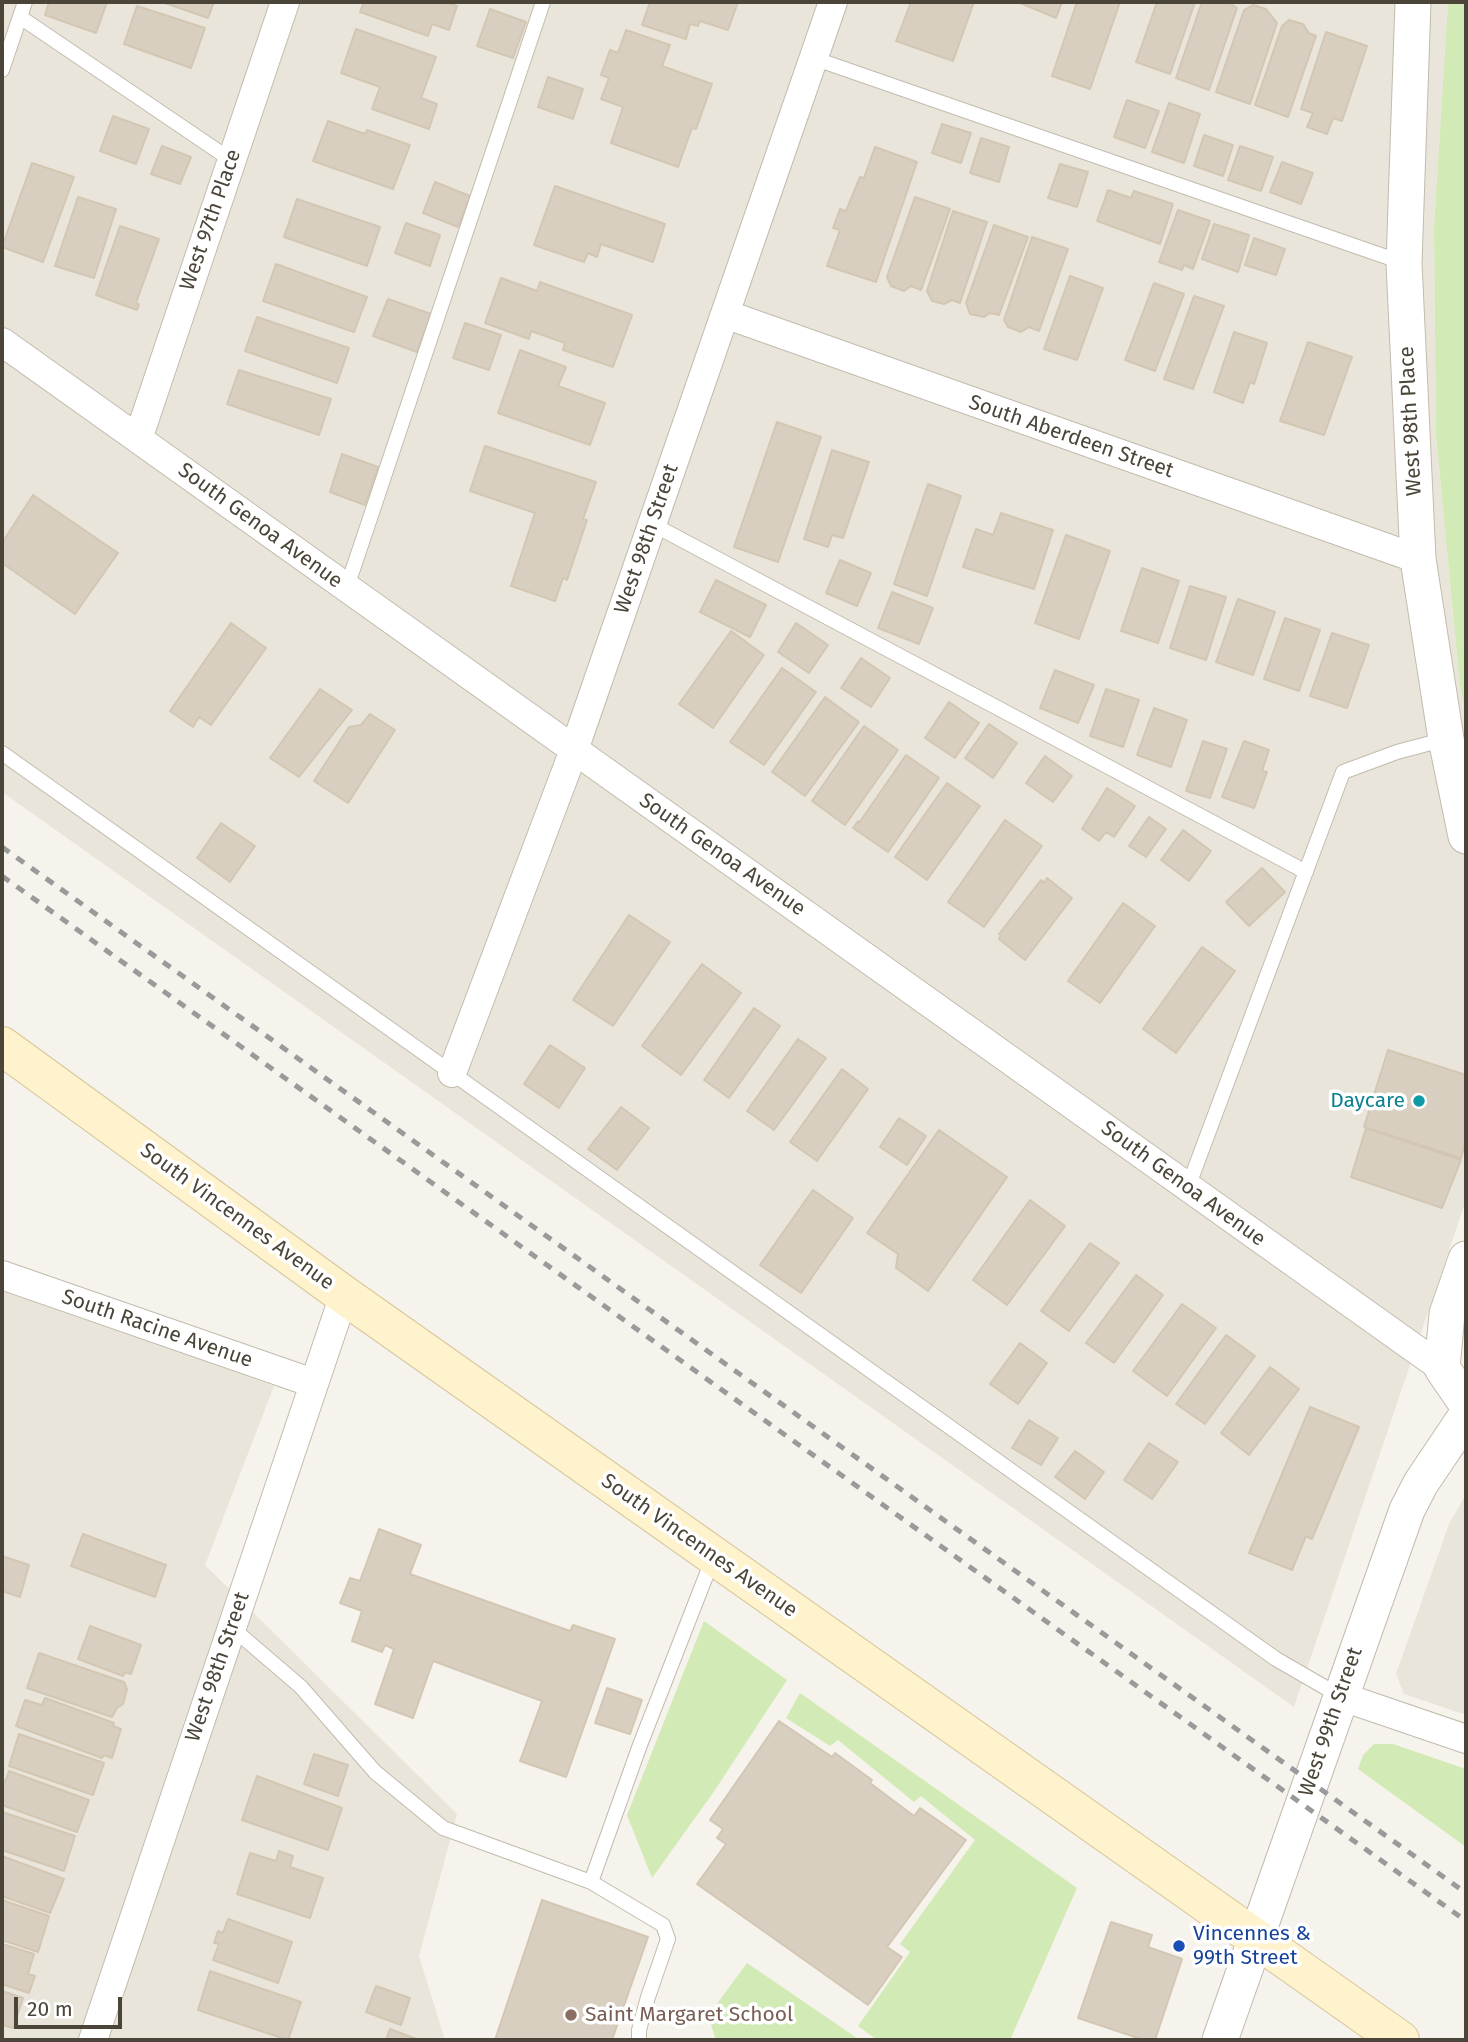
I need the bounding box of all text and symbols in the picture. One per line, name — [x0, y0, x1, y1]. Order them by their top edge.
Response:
street label: West 97th Place — [175, 146, 247, 294]
street label: West 98th Place — [1394, 345, 1428, 497]
street label: South Aberdeen Street — [965, 390, 1177, 484]
street label: South Genoa Avenue — [173, 458, 347, 594]
street label: West 98th Street — [610, 461, 684, 617]
street label: South Genoa Avenue — [634, 788, 810, 922]
place label: Daycare — [1330, 1088, 1405, 1114]
marker: Daycare — [1411, 1093, 1427, 1109]
street label: South Genoa Avenue — [1096, 1116, 1270, 1252]
street label: South Vincennes Avenue — [135, 1138, 339, 1296]
street label: South Racine Avenue — [58, 1284, 256, 1374]
street label: South Vincennes Avenue — [596, 1469, 802, 1623]
street label: West 98th Street — [181, 1589, 255, 1745]
street label: West 99th Street — [1294, 1644, 1368, 1800]
place label: Vincennes & 99th Street — [1193, 1921, 1311, 1971]
marker: Vincennes & 99th Street — [1171, 1938, 1187, 1954]
scale bar — [18, 1982, 126, 2026]
text: 20 m — [27, 1996, 73, 2022]
place label: Saint Margaret School — [585, 2002, 793, 2028]
marker: Saint Margaret School — [563, 2007, 579, 2023]

